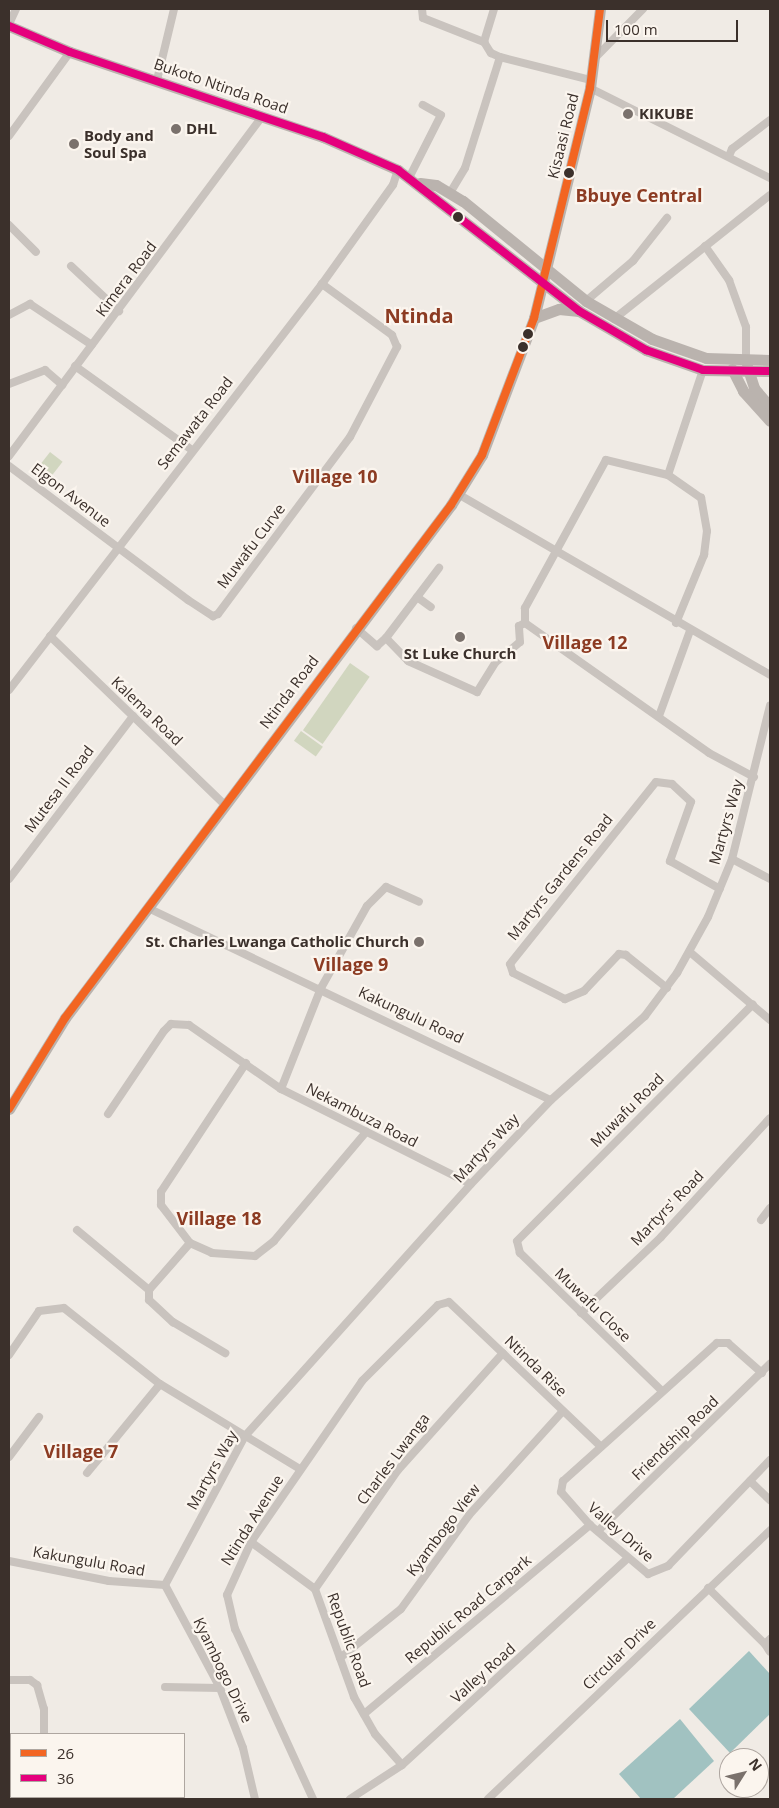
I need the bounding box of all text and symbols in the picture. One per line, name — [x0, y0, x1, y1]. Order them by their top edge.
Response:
scale bar — [609, 10, 742, 42]
text: 100 m — [614, 19, 658, 39]
street label: Bukoto Ntinda Road — [151, 55, 291, 117]
street label: Kisaasi Road — [544, 91, 582, 181]
place label: KIKUBE — [639, 105, 694, 123]
marker: KIKUBE — [621, 107, 635, 121]
place label: DHL — [186, 120, 217, 138]
marker: DHL — [170, 123, 182, 135]
place label: Body and Soul Spa — [84, 126, 154, 161]
marker: Body and Soul Spa — [68, 138, 80, 150]
unlabelled marker — [564, 168, 574, 178]
district label: Bbuye Central — [575, 184, 703, 206]
unlabelled marker — [453, 212, 463, 222]
street label: Kimera Road — [92, 238, 160, 320]
district label: Ntinda — [385, 303, 453, 327]
unlabelled marker — [523, 329, 533, 339]
unlabelled marker — [518, 342, 528, 352]
street label: Semawata Road — [153, 373, 237, 473]
street label: Elgon Avenue — [28, 459, 114, 531]
district label: Village 10 — [292, 465, 378, 487]
street label: Muwafu Curve — [213, 500, 289, 592]
marker: St Luke Church — [454, 631, 466, 643]
district label: Village 12 — [542, 631, 628, 653]
place label: St Luke Church — [404, 645, 516, 663]
street label: Ntinda Road — [256, 652, 322, 732]
street label: Kalema Road — [108, 673, 186, 749]
street label: Mutesa II Road — [21, 742, 97, 836]
street label: Martyrs Way — [705, 777, 747, 867]
street label: Martyrs Gardens Road — [504, 810, 616, 944]
place label: St. Charles Lwanga Catholic Church — [146, 933, 409, 951]
marker: St. Charles Lwanga Catholic Church — [413, 936, 425, 948]
district label: Village 9 — [314, 953, 388, 975]
street label: Kakungulu Road — [356, 983, 466, 1047]
street label: Muwafu Road — [586, 1069, 668, 1151]
street label: Nekambuza Road — [303, 1079, 421, 1151]
street label: Martyrs Way — [450, 1110, 522, 1186]
street label: Martyrs' Road — [627, 1167, 707, 1249]
district label: Village 18 — [176, 1207, 262, 1229]
street label: Muwafu Close — [551, 1264, 635, 1346]
street label: Ntinda Rise — [501, 1332, 571, 1400]
street label: Friendship Road — [628, 1392, 722, 1484]
street label: Charles Lwanga — [353, 1410, 433, 1508]
street label: Martyrs Way — [183, 1427, 241, 1513]
district label: Village 7 — [44, 1440, 118, 1462]
street label: Ntinda Avenue — [217, 1471, 287, 1569]
street label: Kyambogo View — [402, 1480, 484, 1580]
street label: Valley Drive — [584, 1499, 658, 1565]
street label: Kakungulu Road — [31, 1542, 147, 1580]
street label: Republic Road Carpark — [401, 1551, 535, 1667]
street label: Republic Road — [323, 1590, 375, 1690]
street label: Kyambogo Drive — [190, 1614, 256, 1726]
street label: Circular Drive — [579, 1615, 659, 1693]
street label: Valley Road — [447, 1639, 519, 1707]
legend — [10, 1733, 185, 1798]
text: 26 — [57, 1743, 74, 1763]
north arrow — [719, 1748, 769, 1798]
text: N — [745, 1754, 767, 1775]
text: 36 — [57, 1768, 74, 1788]

